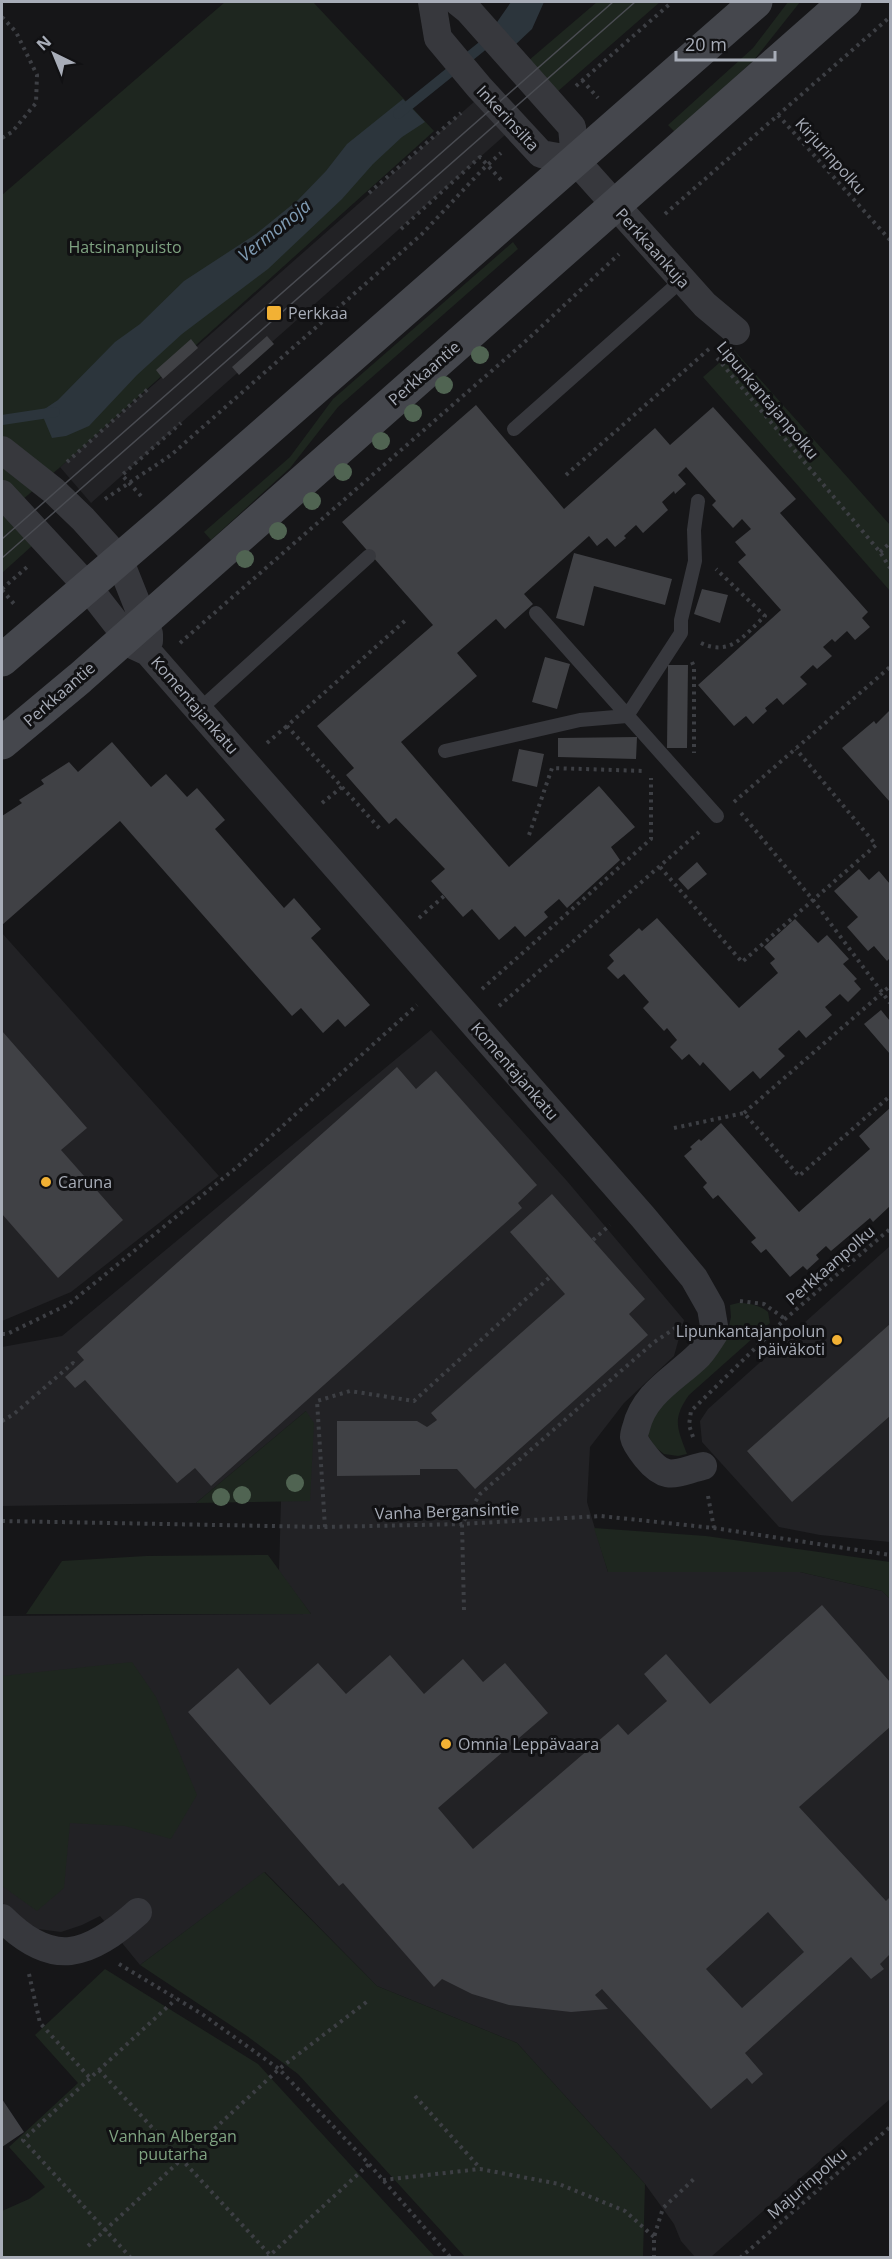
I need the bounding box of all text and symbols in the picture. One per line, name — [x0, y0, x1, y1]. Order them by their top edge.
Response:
north arrow — [24, 24, 84, 84]
scale bar — [676, 24, 775, 62]
text: N — [32, 31, 56, 56]
text: 20 m — [685, 32, 727, 56]
street label: Inkerinsilta — [472, 80, 544, 156]
street label: Kirjurinpolku — [791, 113, 871, 199]
water label: Vermonoja — [233, 193, 315, 267]
street label: Perkkaankuja — [611, 203, 695, 293]
park label: Hatsinanpuisto — [68, 236, 182, 258]
place label: Perkkaa — [288, 302, 348, 324]
marker: Perkkaa — [265, 304, 283, 322]
street label: Perkkaantie — [383, 336, 465, 410]
street label: Lipunkantajanpolku — [712, 336, 824, 464]
street label: Komentajankatu — [146, 651, 244, 759]
street label: Perkkaantie — [18, 657, 100, 731]
street label: Komentajankatu — [466, 1017, 564, 1125]
place label: Caruna — [58, 1171, 112, 1193]
marker: Caruna — [39, 1175, 53, 1189]
street label: Perkkaanpolku — [781, 1220, 879, 1310]
place label: Lipunkantajanpolun päiväkoti — [676, 1320, 825, 1360]
marker: Lipunkantajanpolun päiväkoti — [830, 1333, 844, 1347]
street label: Vanha Bergansintie — [374, 1497, 520, 1525]
place label: Omnia Leppävaara — [458, 1733, 599, 1755]
marker: Omnia Leppävaara — [439, 1737, 453, 1751]
park label: Vanhan Albergan puutarha — [109, 2125, 237, 2165]
street label: Majurinpolku — [762, 2142, 852, 2224]

